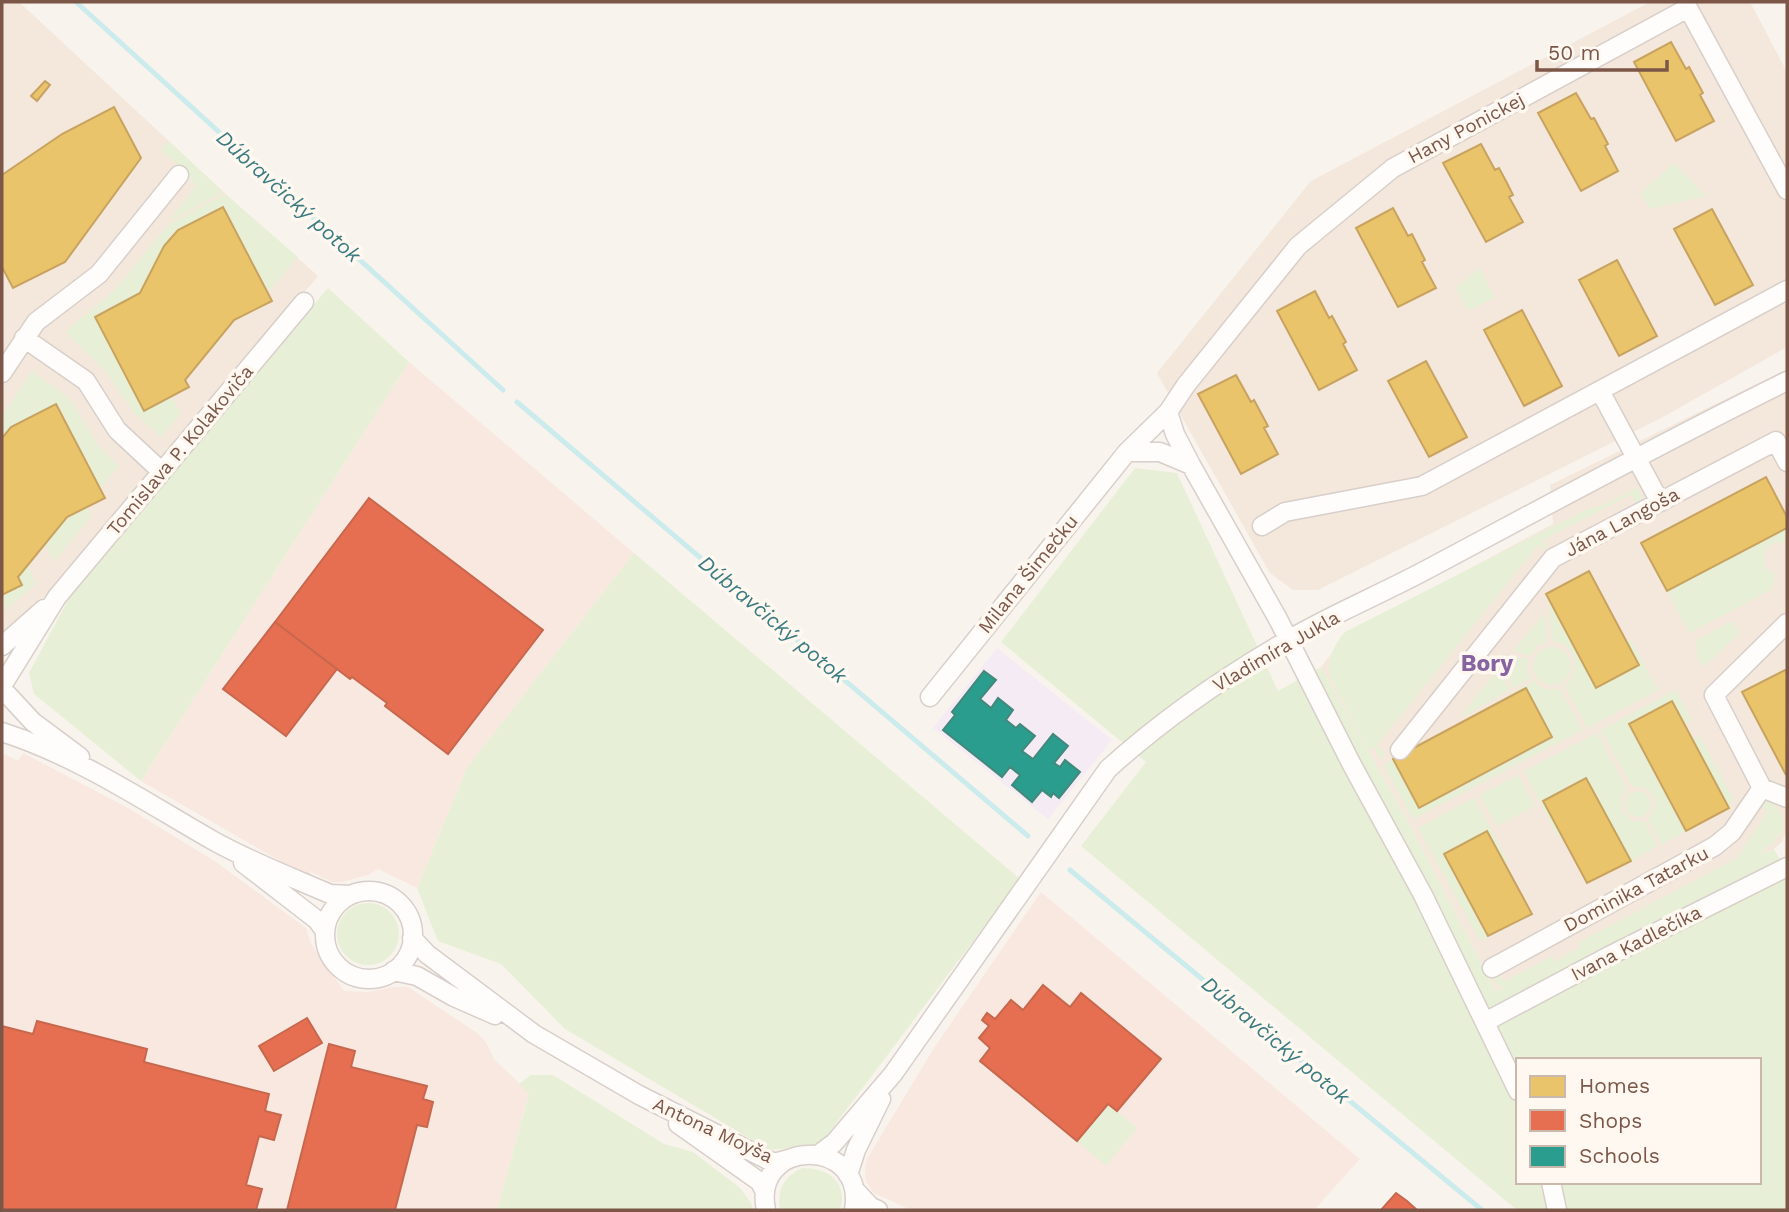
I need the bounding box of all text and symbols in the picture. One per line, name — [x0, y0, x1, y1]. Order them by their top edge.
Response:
scale bar — [1537, 28, 1666, 72]
text: 50 m — [1548, 40, 1600, 65]
street label: Hany Ponickej — [1404, 88, 1528, 168]
water label: Dúbravčický potok — [212, 125, 367, 268]
street label: Tomislava P. Kolakoviča — [102, 360, 258, 540]
street label: Jána Langoša — [1561, 482, 1683, 562]
street label: Milana Šimečku — [973, 510, 1083, 638]
water label: Dúbravčický potok — [694, 550, 853, 689]
street label: Vladimíra Jukla — [1209, 605, 1344, 697]
district label: Bory — [1461, 650, 1513, 677]
street label: Dominika Tatarku — [1560, 841, 1712, 937]
street label: Ivana Kadlečíka — [1567, 900, 1705, 986]
water label: Dúbravčický potok — [1197, 971, 1356, 1110]
legend — [1516, 1058, 1761, 1184]
text: Homes — [1579, 1073, 1650, 1098]
street label: Antona Moyša — [649, 1092, 777, 1168]
text: Shops — [1579, 1108, 1642, 1133]
text: Schools — [1579, 1143, 1660, 1168]

